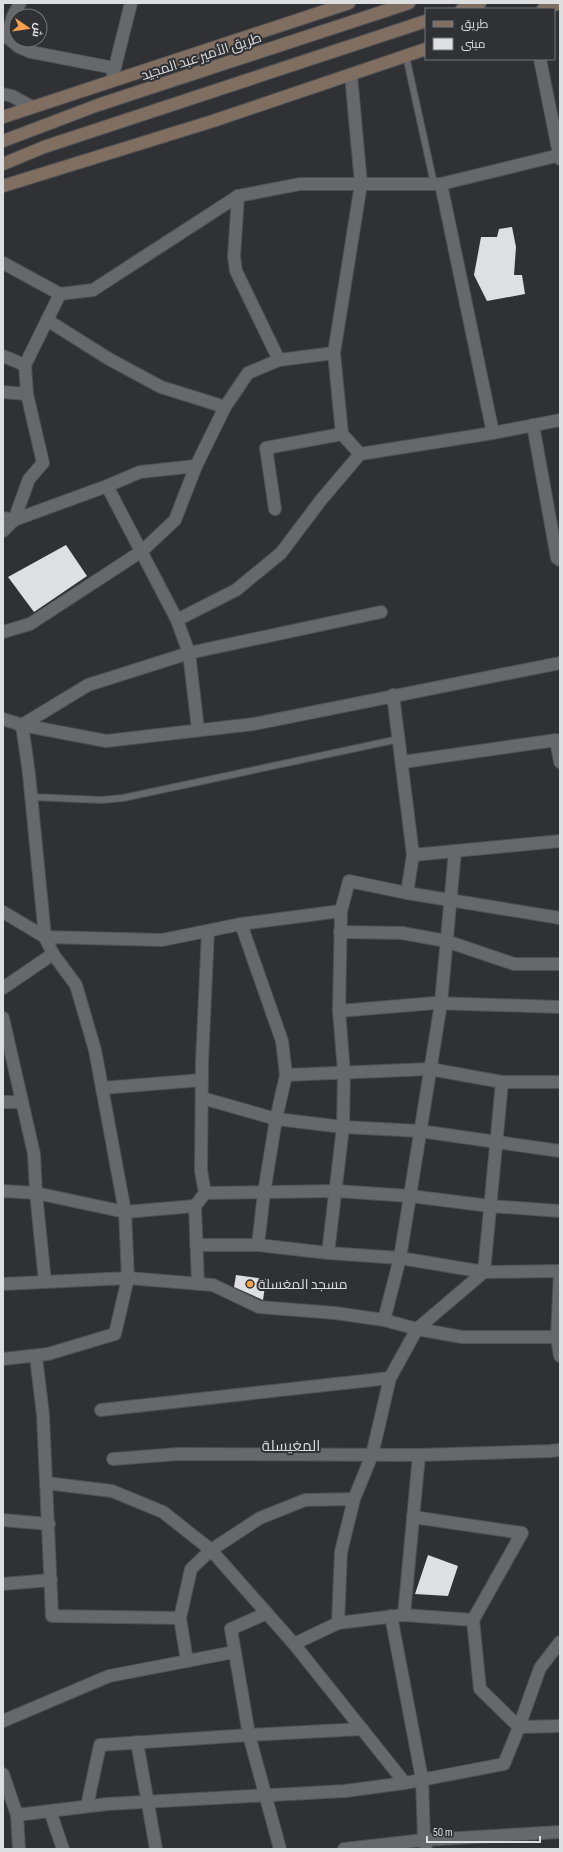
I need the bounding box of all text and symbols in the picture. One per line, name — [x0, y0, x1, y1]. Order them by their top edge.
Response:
north arrow — [8, 8, 48, 48]
legend — [425, 8, 555, 60]
text: طريق — [461, 17, 489, 32]
text: ش — [29, 22, 45, 38]
street label: طريق الأمير عبد المجيد — [139, 29, 264, 84]
text: مبنى — [461, 37, 486, 52]
place label: مسجد المغسلة — [258, 1276, 348, 1293]
marker: مسجد المغسلة — [245, 1279, 255, 1289]
district label: المغيسلة — [262, 1437, 320, 1456]
scale bar — [427, 1818, 540, 1844]
text: 50 m — [433, 1825, 453, 1840]

